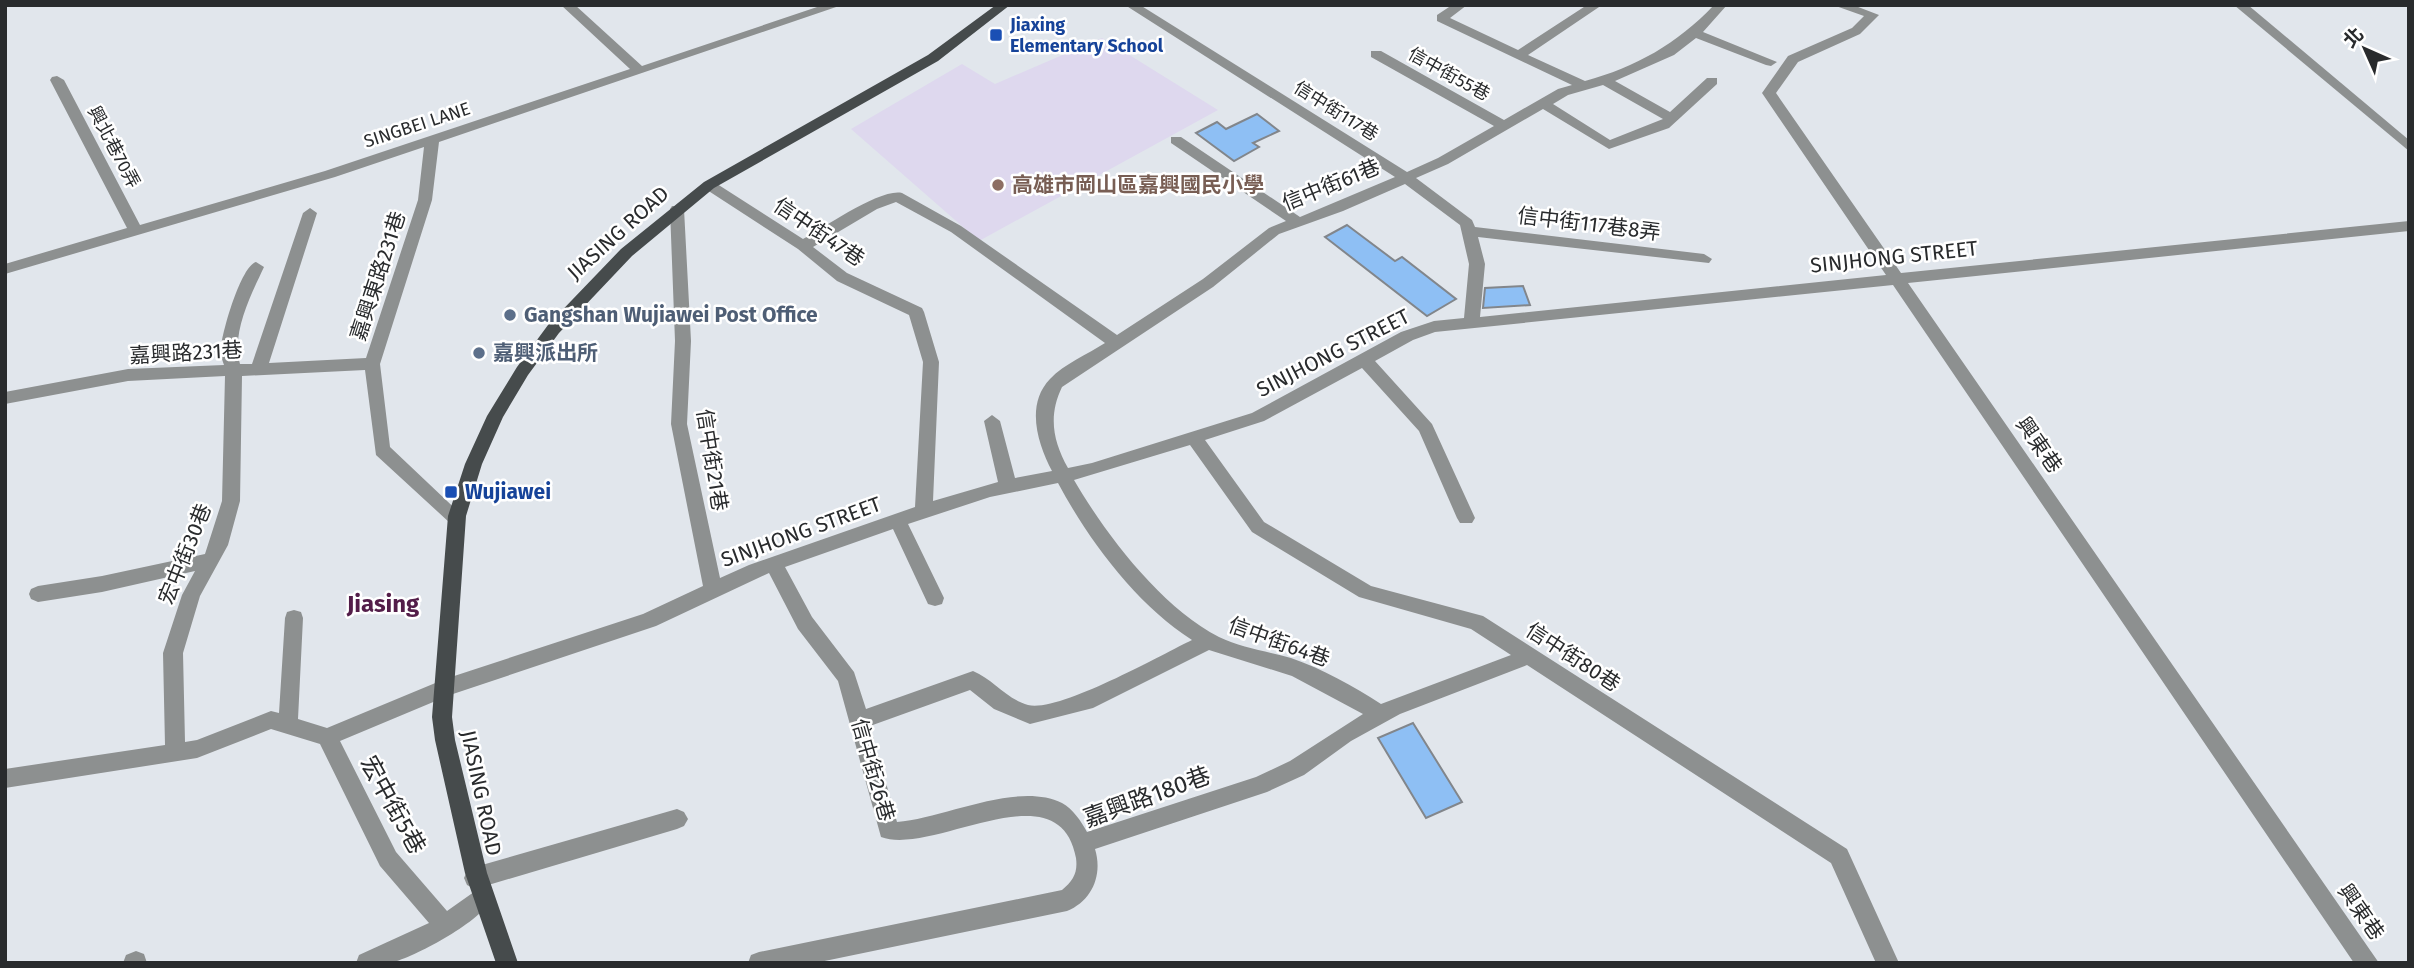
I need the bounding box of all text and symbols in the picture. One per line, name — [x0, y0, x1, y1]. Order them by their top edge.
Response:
place label: Jiaxing Elementary School — [1009, 14, 1164, 57]
north arrow — [2330, 14, 2400, 84]
text: 北 — [2338, 22, 2368, 52]
marker: Jiaxing Elementary School — [988, 27, 1004, 43]
street label: 信中街55巷 — [1404, 43, 1494, 105]
street label: 信中街117巷 — [1290, 76, 1382, 146]
street label: SINGBEI LANE — [361, 97, 473, 153]
street label: 興北巷70弄 — [83, 102, 145, 192]
street label: 信中街61巷 — [1278, 154, 1384, 216]
place label: 高雄市岡山區嘉興國民小學 — [1012, 172, 1264, 198]
marker: 高雄市岡山區嘉興國民小學 — [990, 177, 1006, 193]
street label: JIASING ROAD — [562, 181, 674, 285]
street label: 信中街47巷 — [769, 192, 869, 272]
street label: 信中街117巷8弄 — [1516, 202, 1662, 246]
street label: 嘉興東路231巷 — [345, 208, 411, 344]
street label: SINJHONG STREET — [1809, 235, 1979, 279]
place label: Gangshan Wujiawei Post Office — [524, 302, 818, 328]
street label: SINJHONG STREET — [1252, 303, 1414, 403]
marker: Gangshan Wujiawei Post Office — [502, 307, 518, 323]
street label: 嘉興路231巷 — [129, 337, 243, 369]
place label: 嘉興派出所 — [493, 340, 598, 366]
marker: 嘉興派出所 — [471, 345, 487, 361]
street label: 信中街21巷 — [691, 407, 733, 513]
street label: 興東巷 — [2010, 412, 2068, 478]
place label: Wujiawei — [465, 479, 551, 505]
marker: Wujiawei — [443, 484, 459, 500]
street label: SINJHONG STREET — [718, 491, 885, 573]
street label: 宏中街30巷 — [153, 500, 217, 608]
district label: Jiasing — [346, 590, 420, 618]
street label: 信中街64巷 — [1225, 612, 1333, 672]
street label: 信中街80巷 — [1521, 617, 1625, 697]
street label: 信中街26巷 — [846, 716, 900, 824]
street label: JIASING ROAD — [455, 728, 507, 858]
street label: 宏中街5巷 — [355, 751, 431, 859]
street label: 嘉興路180巷 — [1080, 761, 1214, 833]
street label: 興東巷 — [2332, 879, 2390, 945]

